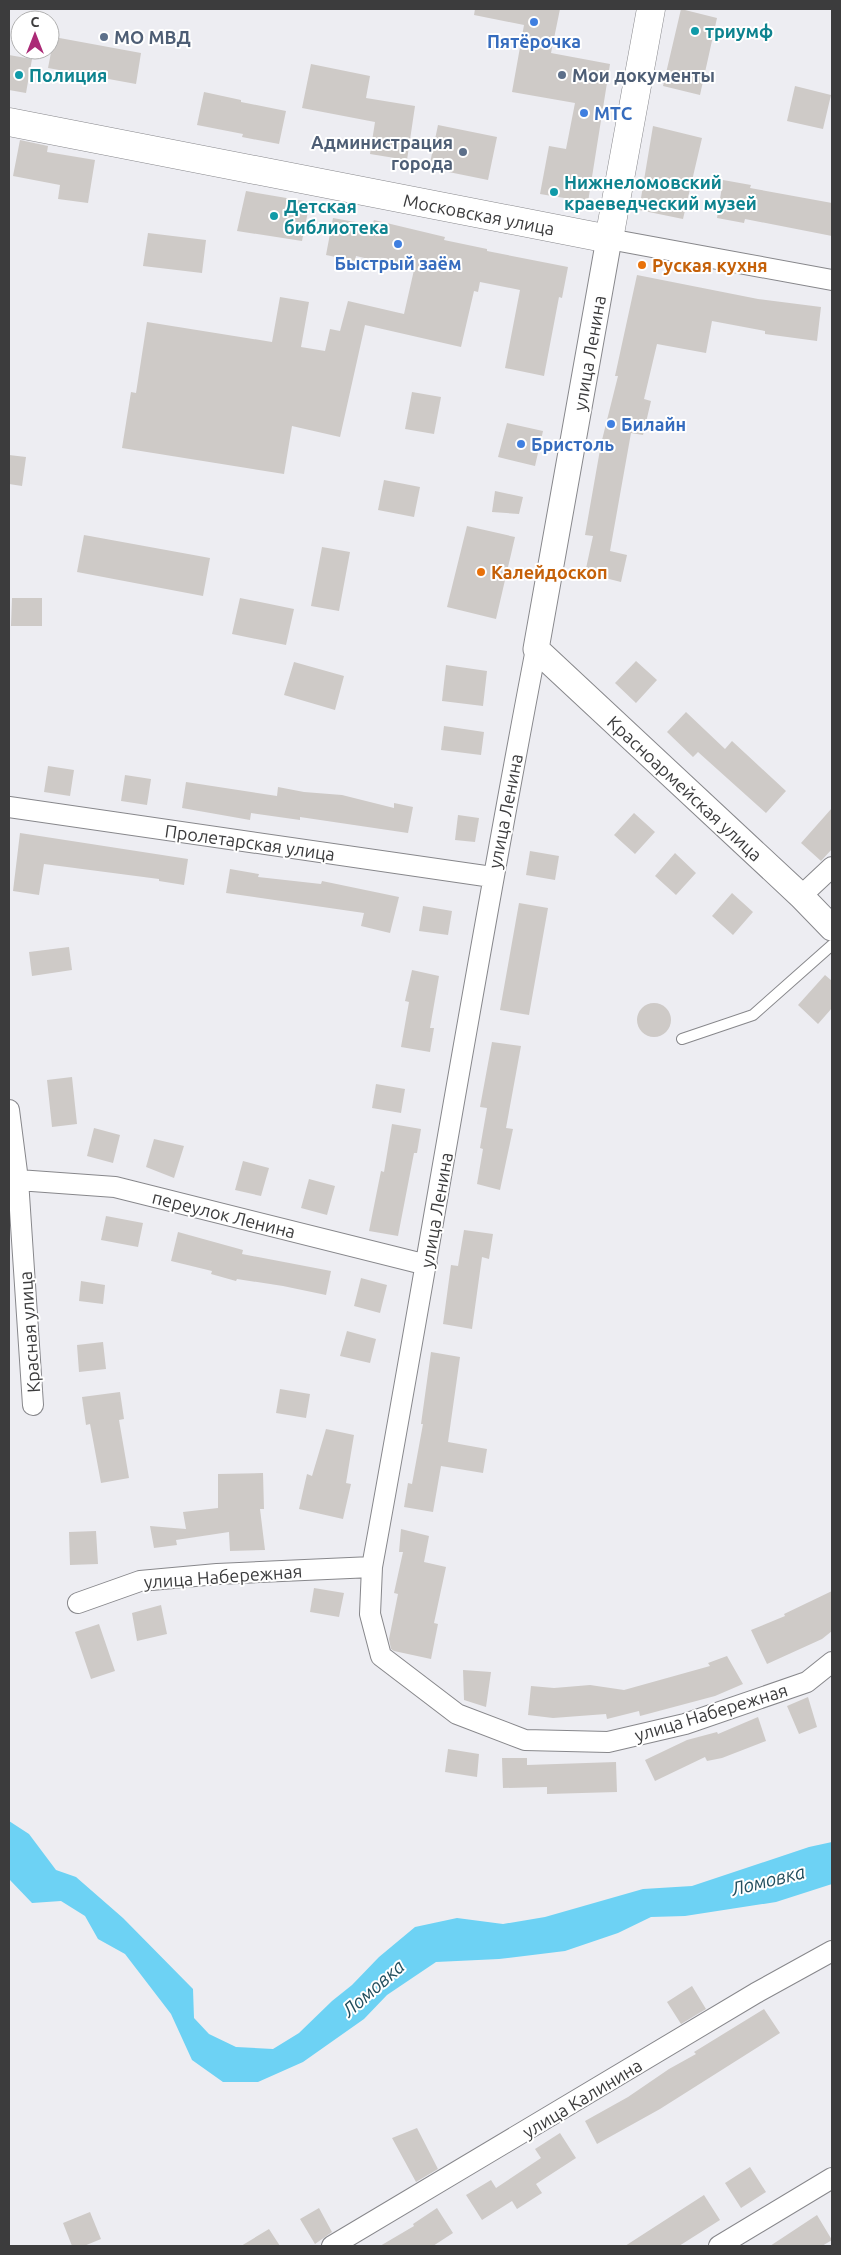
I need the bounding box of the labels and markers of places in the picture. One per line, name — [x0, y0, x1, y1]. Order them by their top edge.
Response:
marker: Пятёрочка — [528, 16, 540, 28]
place label: триумф — [705, 21, 773, 41]
marker: триумф — [689, 25, 701, 37]
place label: МО МВД — [114, 27, 191, 47]
marker: МО МВД — [98, 31, 110, 43]
place label: Пятёрочка — [487, 31, 581, 51]
place label: Полиция — [29, 65, 107, 85]
place label: Мои документы — [572, 65, 715, 85]
marker: Полиция — [13, 69, 25, 81]
marker: Мои документы — [556, 69, 568, 81]
place label: МТС — [594, 103, 633, 123]
marker: МТС — [578, 107, 590, 119]
place label: Администрация города — [311, 132, 453, 173]
marker: Администрация города — [457, 146, 469, 158]
place label: Нижнеломовский краеведческий музей — [564, 172, 757, 213]
marker: Нижнеломовский краеведческий музей — [548, 186, 560, 198]
place label: Детская библиотека — [284, 196, 389, 237]
marker: Детская библиотека — [268, 210, 280, 222]
marker: Быстрый заём — [392, 238, 404, 250]
place label: Быстрый заём — [334, 253, 462, 273]
place label: Руская кухня — [652, 255, 768, 275]
marker: Руская кухня — [636, 259, 648, 271]
place label: Билайн — [621, 414, 686, 434]
marker: Билайн — [605, 418, 617, 430]
place label: Бристоль — [531, 434, 614, 454]
marker: Бристоль — [515, 438, 527, 450]
place label: Калейдоскоп — [491, 562, 608, 582]
marker: Калейдоскоп — [475, 566, 487, 578]

